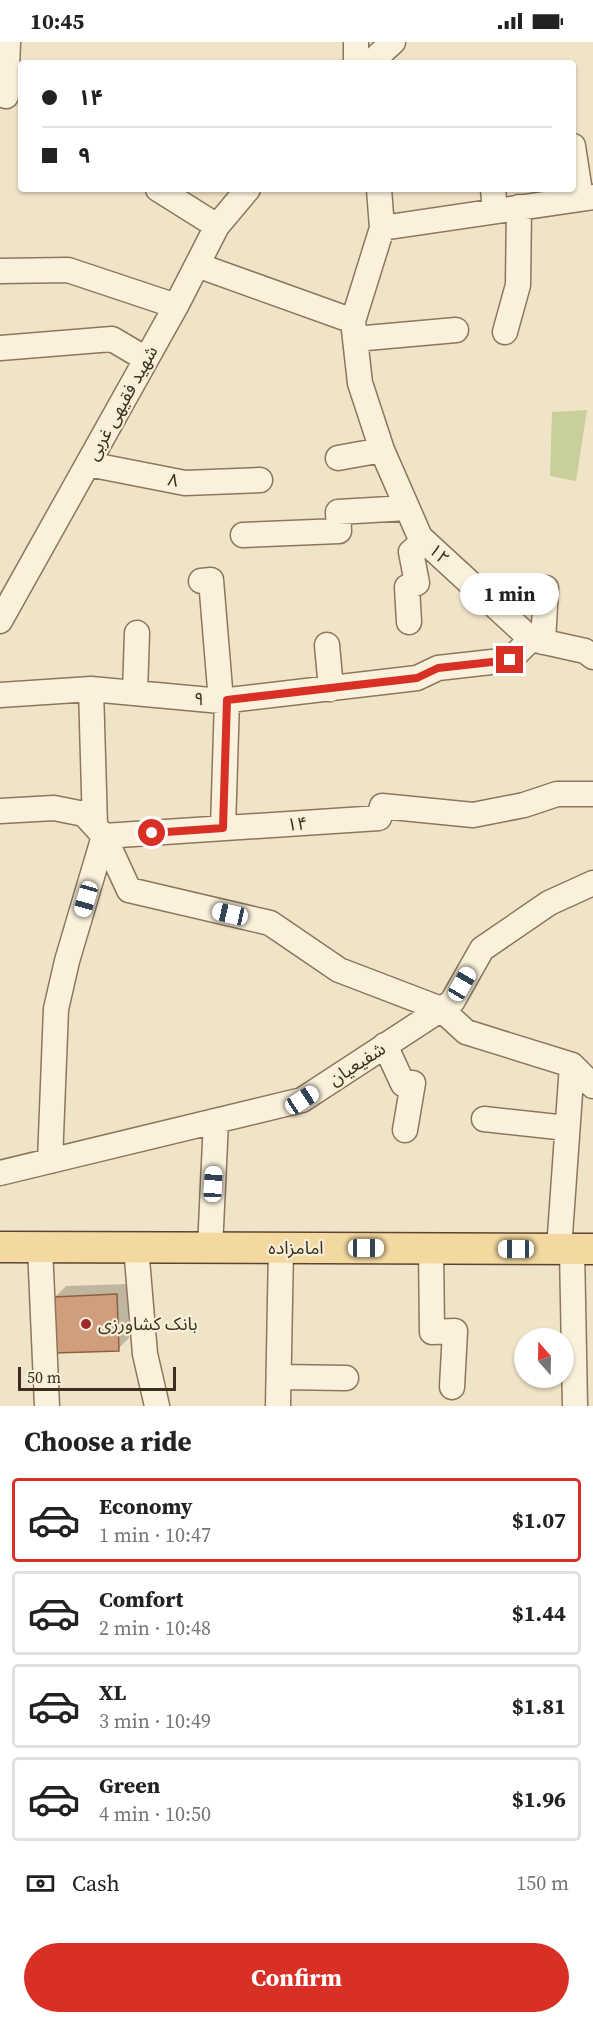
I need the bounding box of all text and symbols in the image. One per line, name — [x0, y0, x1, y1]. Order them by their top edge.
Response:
text: 10:45 — [30, 6, 84, 36]
text: ۱۴ — [78, 82, 103, 112]
text: ۹ — [78, 140, 91, 170]
street label: شهید فقیهی غربی — [80, 341, 163, 465]
street label: ۸ — [166, 466, 180, 493]
street label: ۱۲ — [423, 537, 455, 570]
callout: 1 min — [460, 573, 560, 615]
text: 1 min — [484, 580, 535, 608]
route end — [496, 646, 523, 673]
street label: ۹ — [193, 686, 205, 711]
street label: ۱۴ — [286, 810, 308, 837]
route start — [138, 819, 165, 846]
car — [72, 879, 100, 919]
car — [210, 901, 250, 927]
car — [445, 964, 479, 1004]
street label: شفیعیان — [323, 1036, 390, 1091]
car — [282, 1083, 322, 1117]
car — [203, 1166, 223, 1202]
street label: امامزاده — [268, 1235, 324, 1260]
car — [348, 1239, 384, 1257]
car — [498, 1240, 534, 1258]
place label: بانک کشاورزی — [98, 1311, 198, 1336]
marker: بانک کشاورزی — [79, 1317, 93, 1331]
north arrow — [514, 1328, 574, 1388]
map controls — [514, 1328, 574, 1388]
scale bar — [18, 1364, 176, 1392]
text: 50 m — [27, 1366, 61, 1388]
text: Choose a ride — [24, 1423, 192, 1460]
text: Economy — [99, 1491, 193, 1521]
icon: car — [27, 1493, 81, 1547]
text: $1.07 — [512, 1505, 566, 1535]
text: 1 min · 10:47 — [99, 1521, 211, 1549]
text: Comfort — [99, 1584, 183, 1614]
icon: car — [27, 1586, 81, 1640]
text: $1.44 — [512, 1598, 566, 1628]
text: 2 min · 10:48 — [99, 1614, 211, 1642]
text: XL — [99, 1677, 126, 1707]
icon: car — [27, 1679, 81, 1733]
text: $1.81 — [512, 1691, 566, 1721]
text: 3 min · 10:49 — [99, 1707, 211, 1735]
text: Green — [99, 1770, 160, 1800]
icon: car — [27, 1772, 81, 1826]
text: $1.96 — [512, 1784, 566, 1814]
text: 4 min · 10:50 — [99, 1800, 211, 1828]
icon: cash — [24, 1867, 57, 1900]
text: Cash — [72, 1868, 120, 1898]
text: 150 m — [516, 1869, 569, 1897]
button: Confirm — [24, 1943, 569, 2012]

